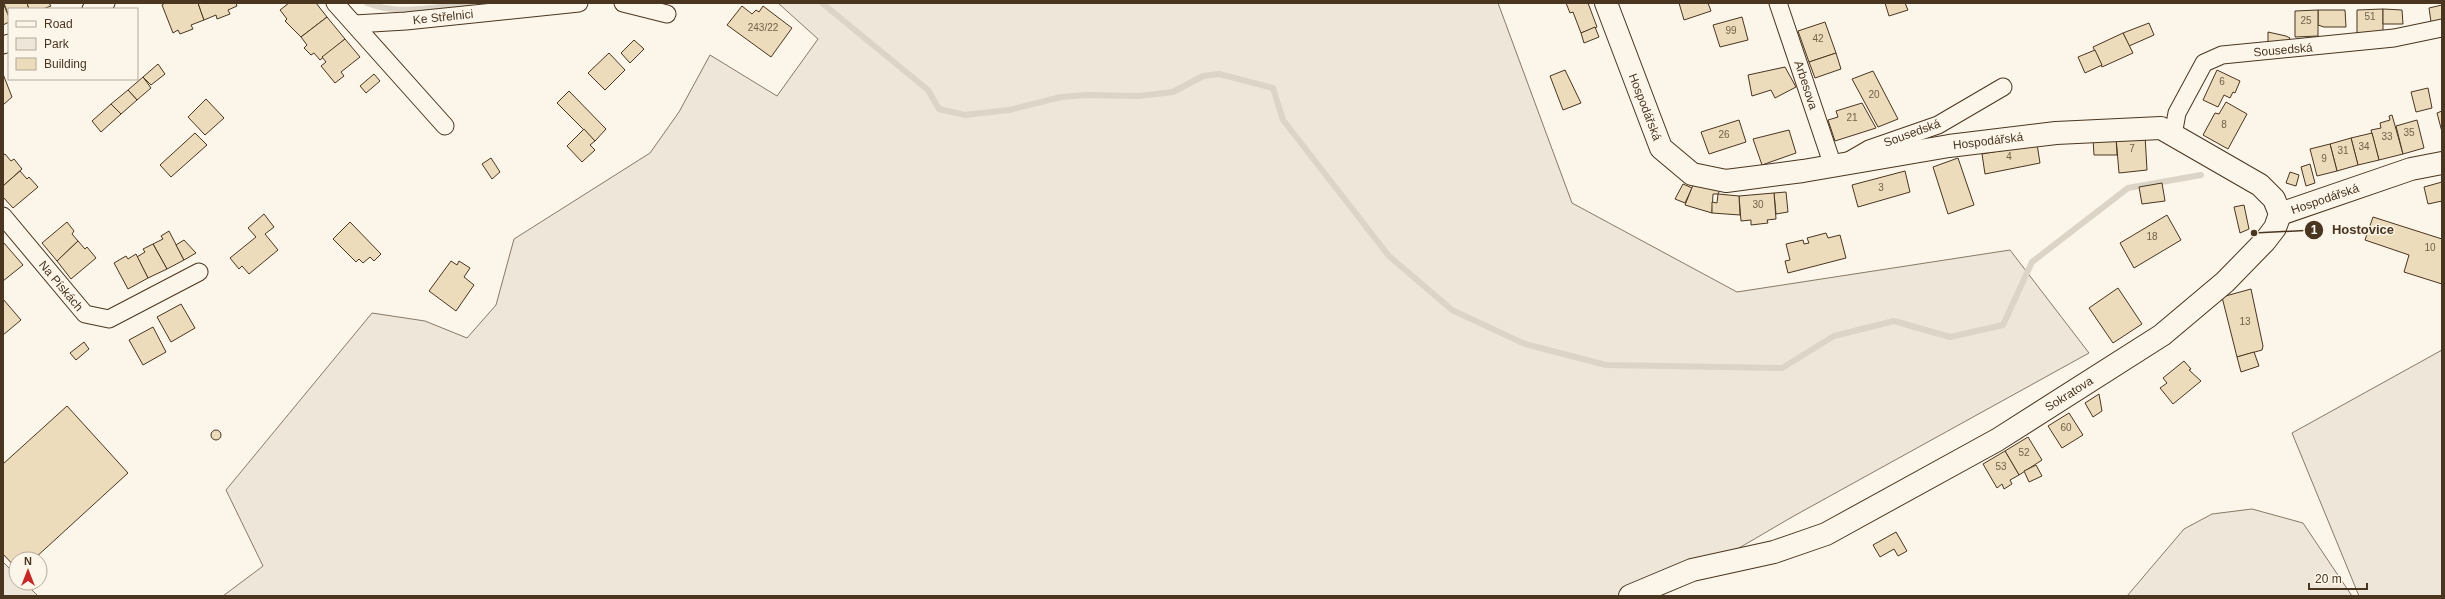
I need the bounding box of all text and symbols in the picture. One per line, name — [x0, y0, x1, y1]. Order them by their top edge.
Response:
street label: Ke Střelnici — [412, 7, 474, 27]
legend — [8, 8, 138, 80]
house number: 51 — [2364, 11, 2376, 22]
house number: 25 — [2300, 15, 2312, 26]
text: Road — [44, 17, 73, 31]
house number: 243/22 — [748, 22, 779, 33]
house number: 99 — [1725, 25, 1737, 36]
house number: 42 — [1812, 33, 1824, 44]
text: Park — [44, 37, 70, 51]
street label: Sousedská — [2253, 40, 2314, 60]
text: Building — [44, 57, 87, 71]
street label: Arbesova — [1792, 59, 1821, 112]
street label: Hospodářská — [1626, 71, 1664, 143]
house number: 6 — [2219, 76, 2225, 87]
house number: 20 — [1868, 89, 1880, 100]
house number: 21 — [1846, 112, 1858, 123]
street label: Sousedská — [1882, 116, 1943, 150]
house number: 8 — [2221, 119, 2227, 130]
house number: 35 — [2403, 127, 2415, 138]
house number: 26 — [1718, 129, 1730, 140]
street label: Hospodářská — [1952, 130, 2024, 152]
house number: 33 — [2381, 131, 2393, 142]
house number: 34 — [2358, 141, 2370, 152]
house number: 7 — [2129, 143, 2135, 154]
house number: 31 — [2337, 145, 2349, 156]
house number: 4 — [2006, 151, 2012, 162]
house number: 9 — [2321, 153, 2327, 164]
street label: Hospodářská — [2289, 181, 2361, 217]
house number: 3 — [1878, 182, 1884, 193]
house number: 30 — [1752, 199, 1764, 210]
callout: Hostovice — [2304, 217, 2402, 242]
text: Hostovice — [2332, 222, 2394, 237]
text: 1 — [2311, 223, 2318, 237]
house number: 18 — [2146, 231, 2158, 242]
house number: 10 — [2424, 242, 2436, 253]
street label: Na Pískách — [36, 258, 86, 314]
house number: 13 — [2239, 316, 2251, 327]
street label: Sokratova — [2042, 374, 2096, 414]
house number: 60 — [2060, 422, 2072, 433]
house number: 52 — [2018, 447, 2030, 458]
house number: 53 — [1995, 461, 2007, 472]
north arrow — [8, 551, 48, 591]
text: N — [24, 555, 32, 567]
scale bar — [2309, 565, 2367, 591]
text: 20 m — [2315, 572, 2342, 586]

